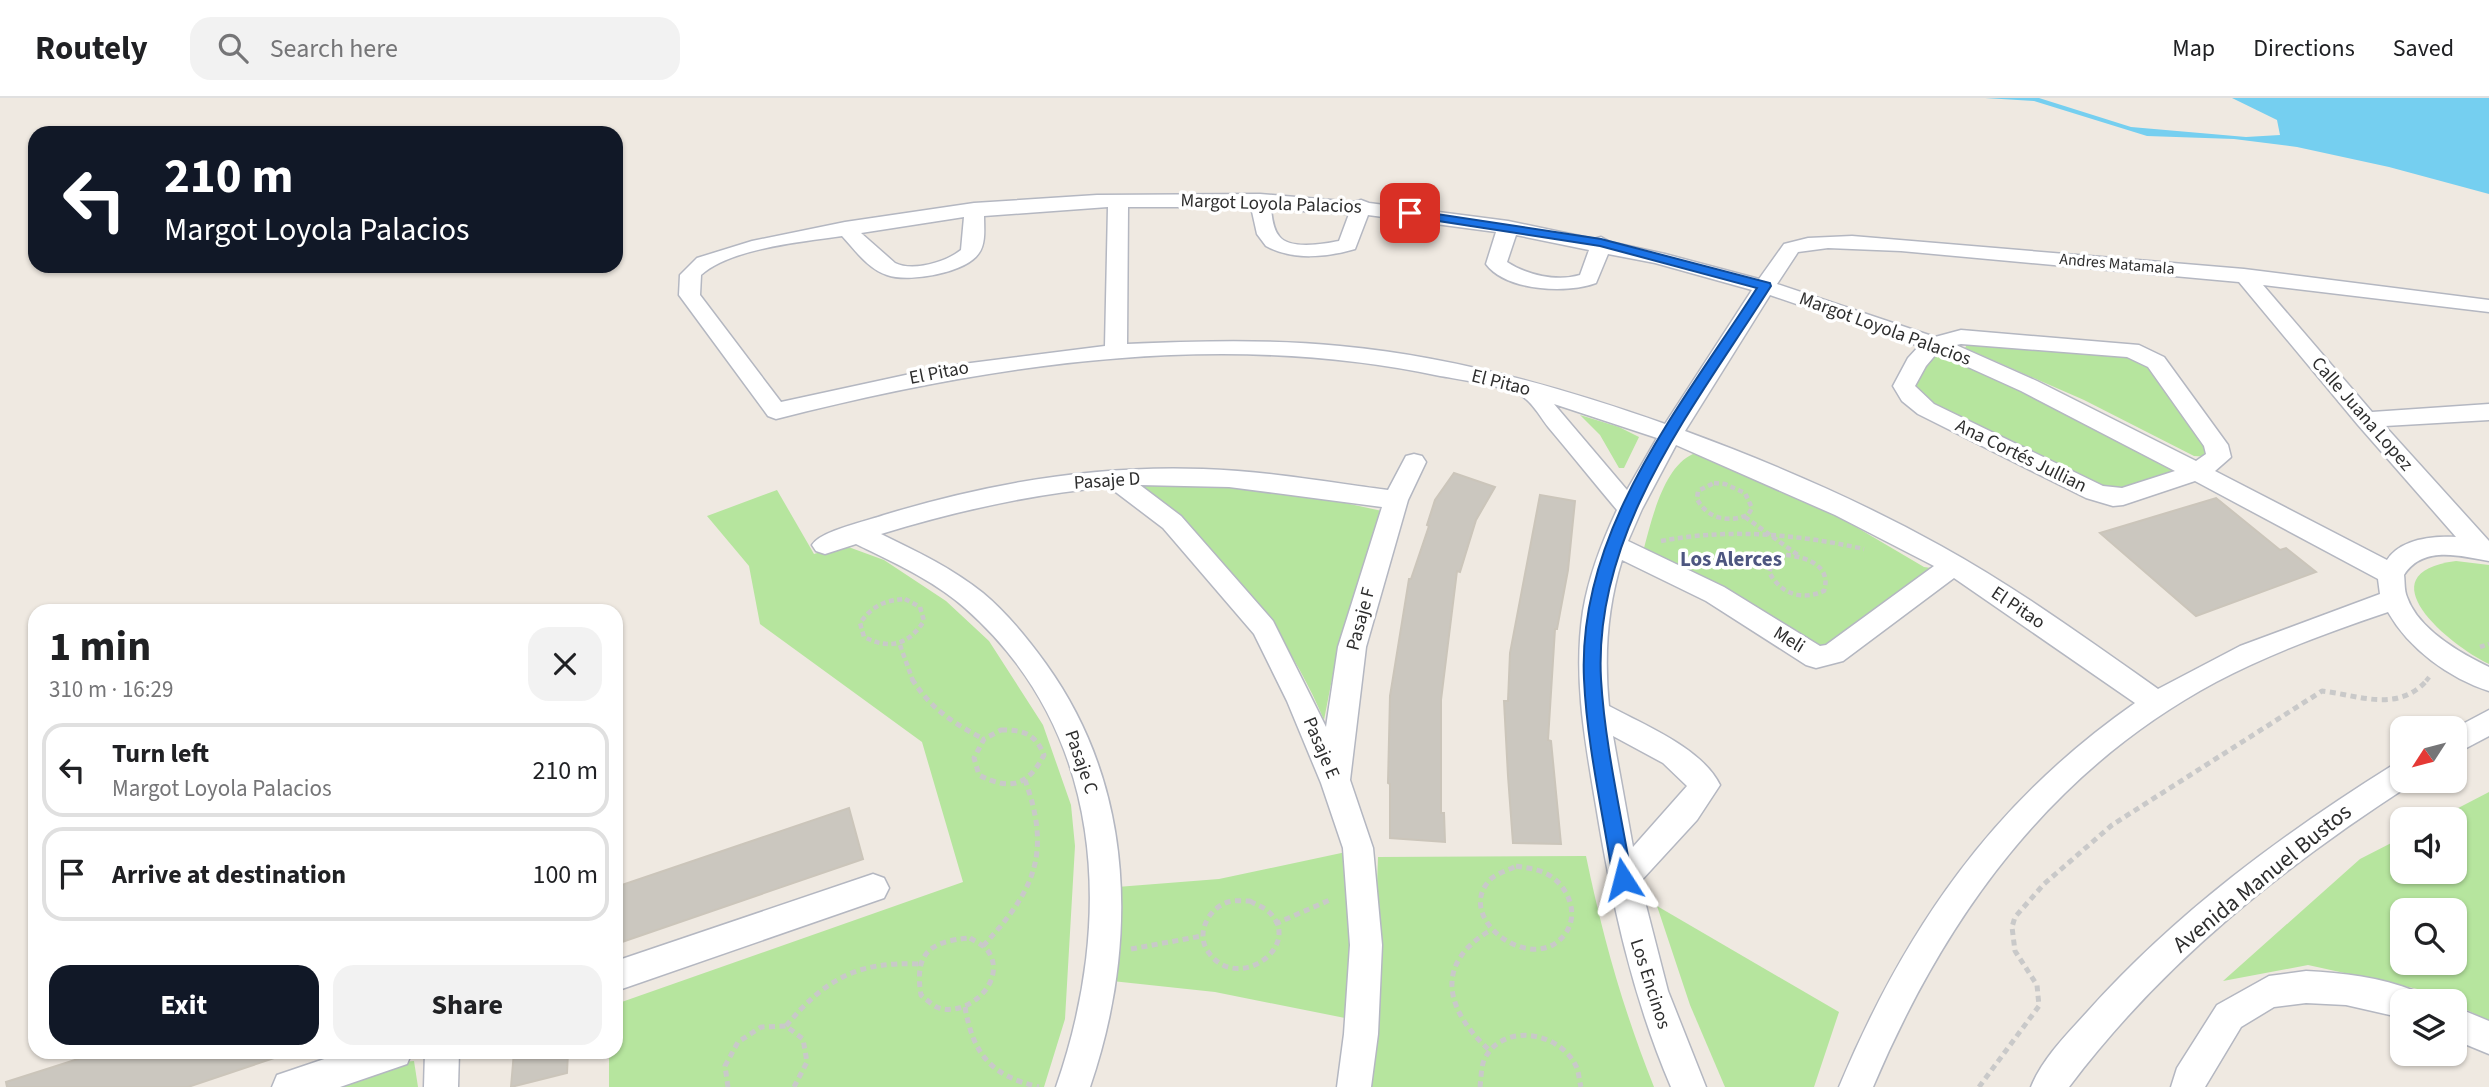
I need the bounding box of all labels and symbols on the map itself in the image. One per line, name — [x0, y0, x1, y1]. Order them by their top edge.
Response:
pin — [1380, 183, 1440, 243]
street label: Margot Loyola Palacios — [1180, 187, 1362, 221]
street label: Andres Matamala — [2058, 248, 2176, 280]
street label: Margot Loyola Palacios — [1795, 285, 1975, 373]
street label: Calle Juana Lopez — [2305, 351, 2419, 477]
street label: El Pitao — [907, 354, 971, 392]
street label: El Pitao — [1469, 363, 1533, 403]
street label: Ana Cortés Jullian — [1951, 413, 2091, 499]
street label: Pasaje D — [1073, 465, 1141, 497]
district label: Los Alerces — [1680, 544, 1782, 574]
street label: El Pitao — [1986, 580, 2050, 636]
street label: Pasaje F — [1340, 584, 1382, 654]
street label: Meli — [1768, 620, 1810, 660]
street label: Pasaje E — [1296, 713, 1346, 783]
north arrow — [2390, 716, 2468, 793]
street label: Pasaje C — [1058, 726, 1105, 798]
street label: Avenida Manuel Bustos — [2166, 795, 2358, 961]
position arrow — [1586, 842, 1660, 916]
street label: Los Encinos — [1623, 935, 1677, 1033]

